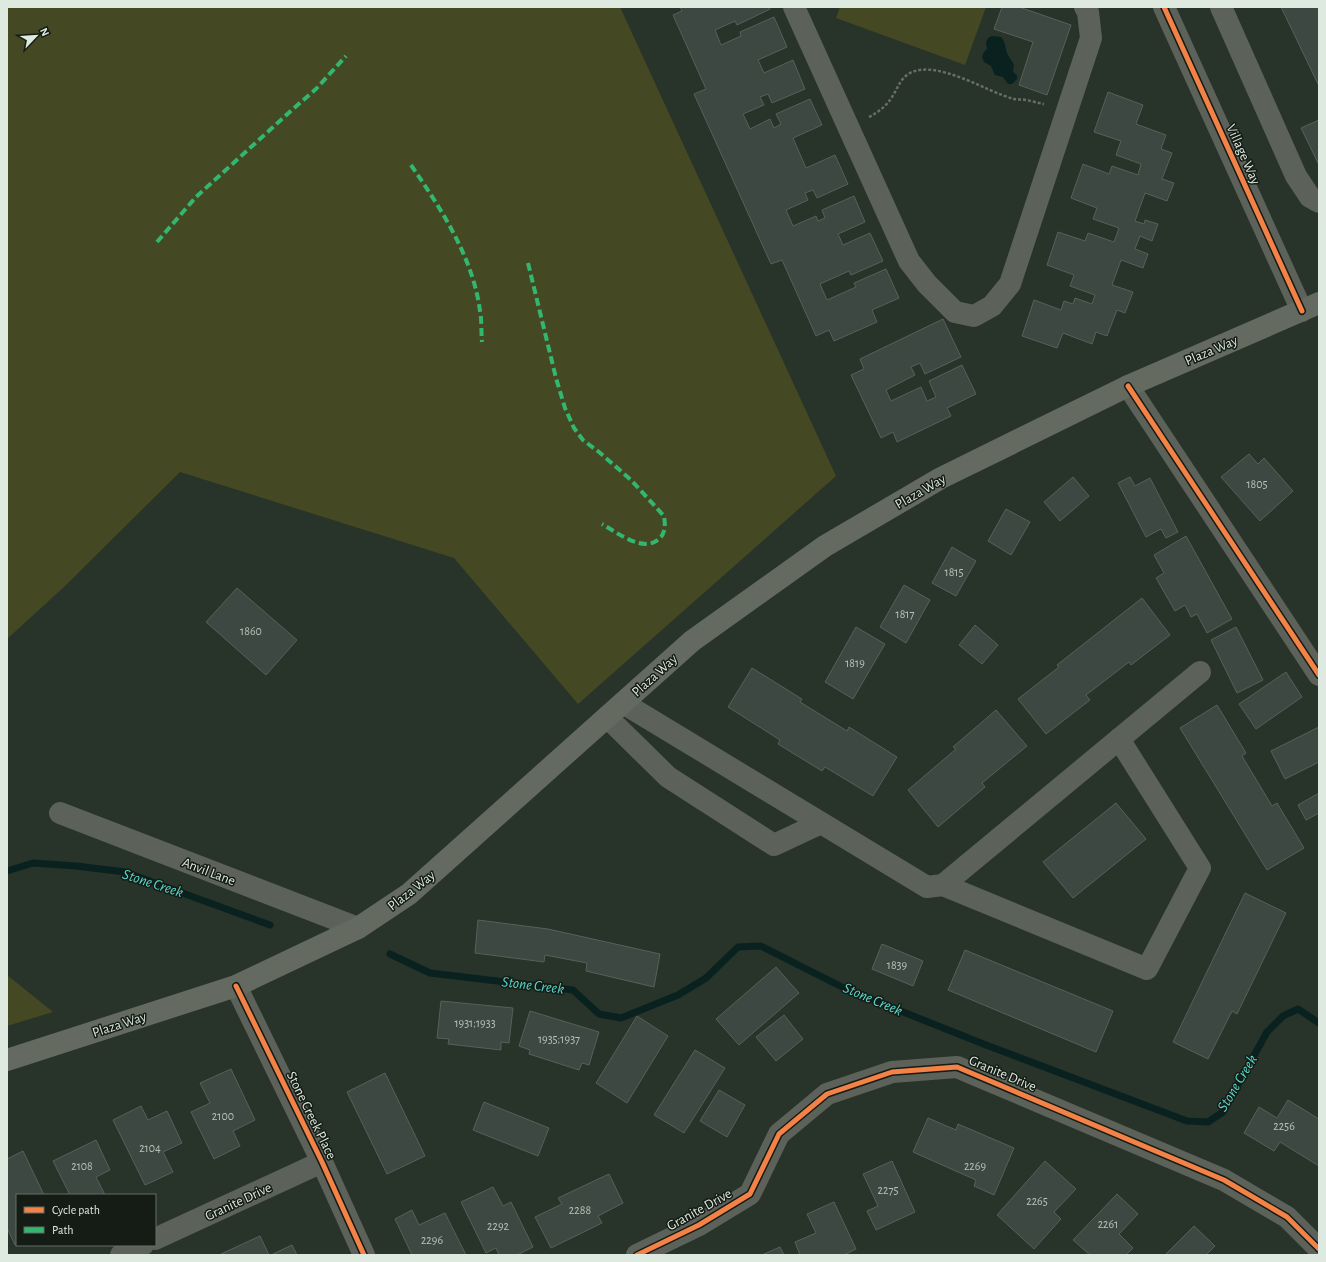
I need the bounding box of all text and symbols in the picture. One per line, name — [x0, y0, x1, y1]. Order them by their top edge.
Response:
north arrow — [16, 16, 56, 56]
text: N — [38, 26, 51, 38]
street label: Village Way — [1224, 122, 1263, 187]
street label: Plaza Way — [1183, 334, 1240, 368]
street label: Plaza Way — [893, 472, 948, 512]
house number: 1805 — [1246, 478, 1268, 490]
house number: 1815 — [945, 566, 963, 578]
house number: 1817 — [896, 608, 914, 620]
house number: 1860 — [240, 625, 262, 637]
street label: Plaza Way — [629, 652, 680, 700]
house number: 1819 — [845, 657, 865, 669]
street label: Anvil Lane — [180, 855, 237, 888]
water label: Stone Creek — [121, 867, 185, 900]
street label: Plaza Way — [385, 868, 438, 913]
house number: 1839 — [887, 959, 908, 971]
water label: Stone Creek — [501, 974, 565, 997]
water label: Stone Creek — [841, 980, 905, 1019]
street label: Plaza Way — [91, 1010, 148, 1040]
house number: 1931;1933 — [454, 1017, 496, 1029]
house number: 1935;1937 — [538, 1033, 580, 1045]
water label: Stone Creek — [1215, 1052, 1260, 1114]
street label: Granite Drive — [967, 1053, 1038, 1094]
street label: Stone Creek Place — [284, 1069, 338, 1162]
house number: 2100 — [212, 1110, 234, 1122]
house number: 2256 — [1273, 1120, 1295, 1132]
house number: 2104 — [139, 1142, 161, 1154]
house number: 2108 — [71, 1160, 93, 1172]
house number: 2269 — [964, 1160, 986, 1172]
street label: Granite Drive — [203, 1180, 274, 1223]
house number: 2275 — [878, 1184, 898, 1196]
street label: Granite Drive — [665, 1186, 734, 1233]
legend — [16, 1194, 156, 1246]
house number: 2265 — [1026, 1195, 1048, 1207]
text: Cycle path — [52, 1204, 100, 1217]
house number: 2288 — [569, 1204, 591, 1216]
house number: 2261 — [1098, 1218, 1118, 1230]
house number: 2292 — [487, 1220, 510, 1232]
text: Path — [52, 1224, 74, 1236]
house number: 2296 — [421, 1234, 443, 1246]

